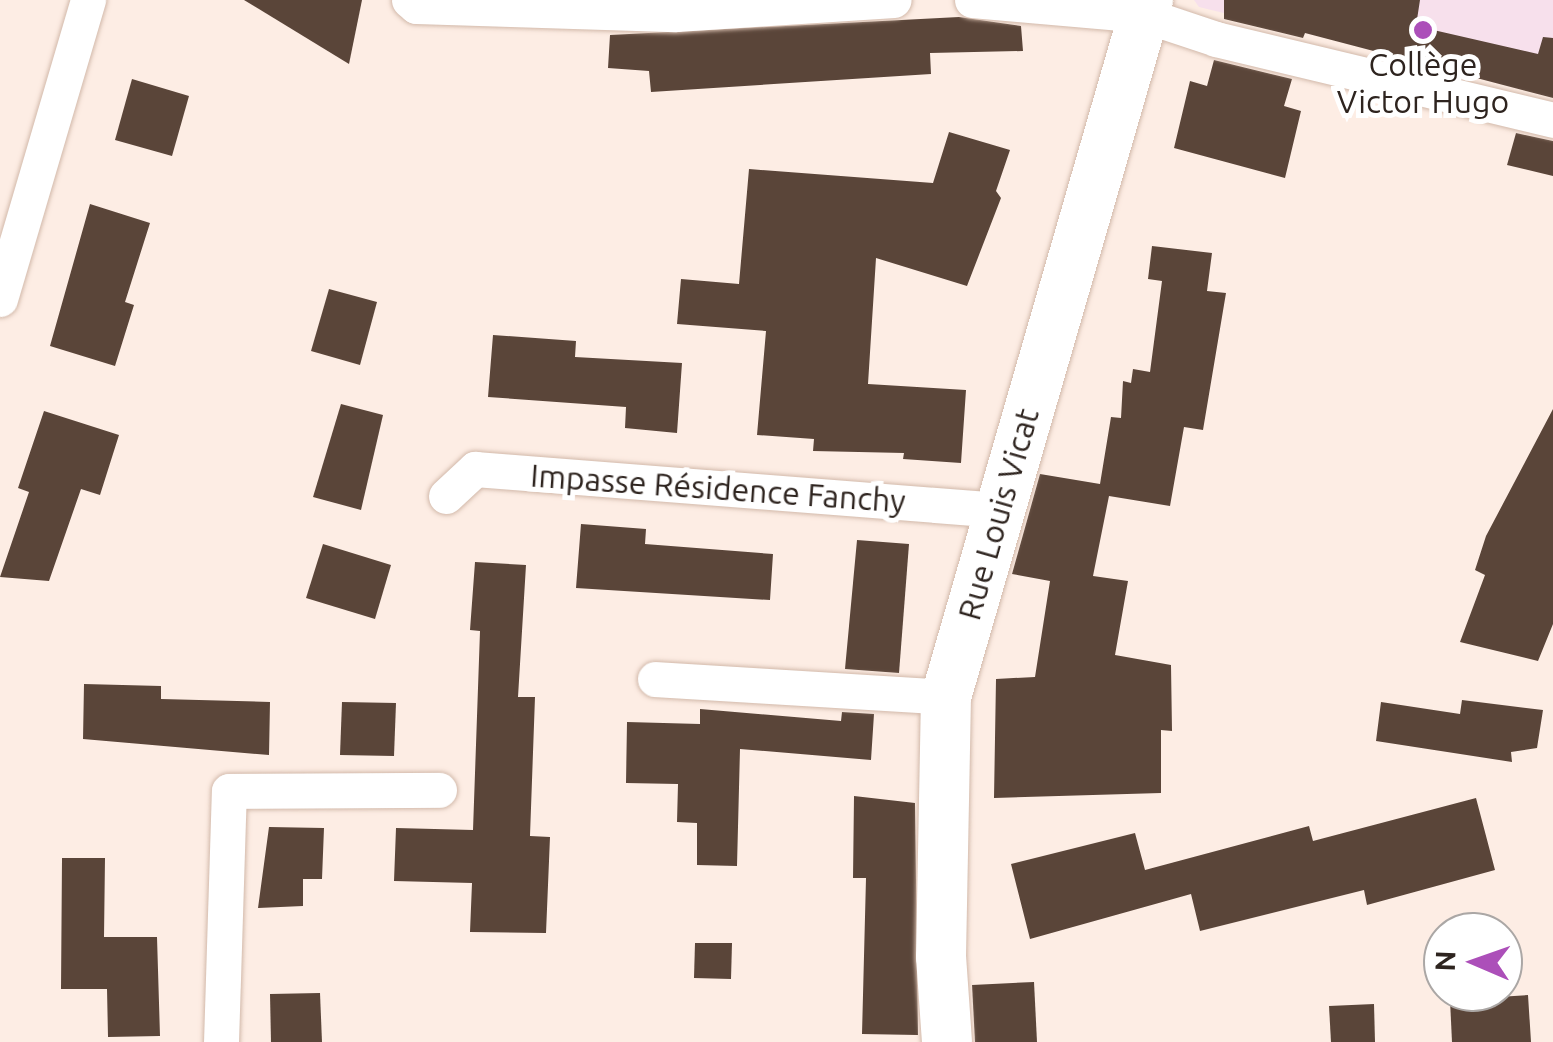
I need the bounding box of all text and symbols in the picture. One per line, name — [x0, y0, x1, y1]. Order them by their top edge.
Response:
marker: Collège Victor Hugo — [1412, 19, 1434, 41]
place label: Collège Victor Hugo — [1337, 46, 1509, 121]
street label: Rue Louis Vicat — [949, 404, 1047, 624]
street label: Impasse Résidence Fanchy — [529, 456, 907, 520]
north arrow — [1423, 912, 1523, 1012]
text: N — [1429, 950, 1460, 972]

